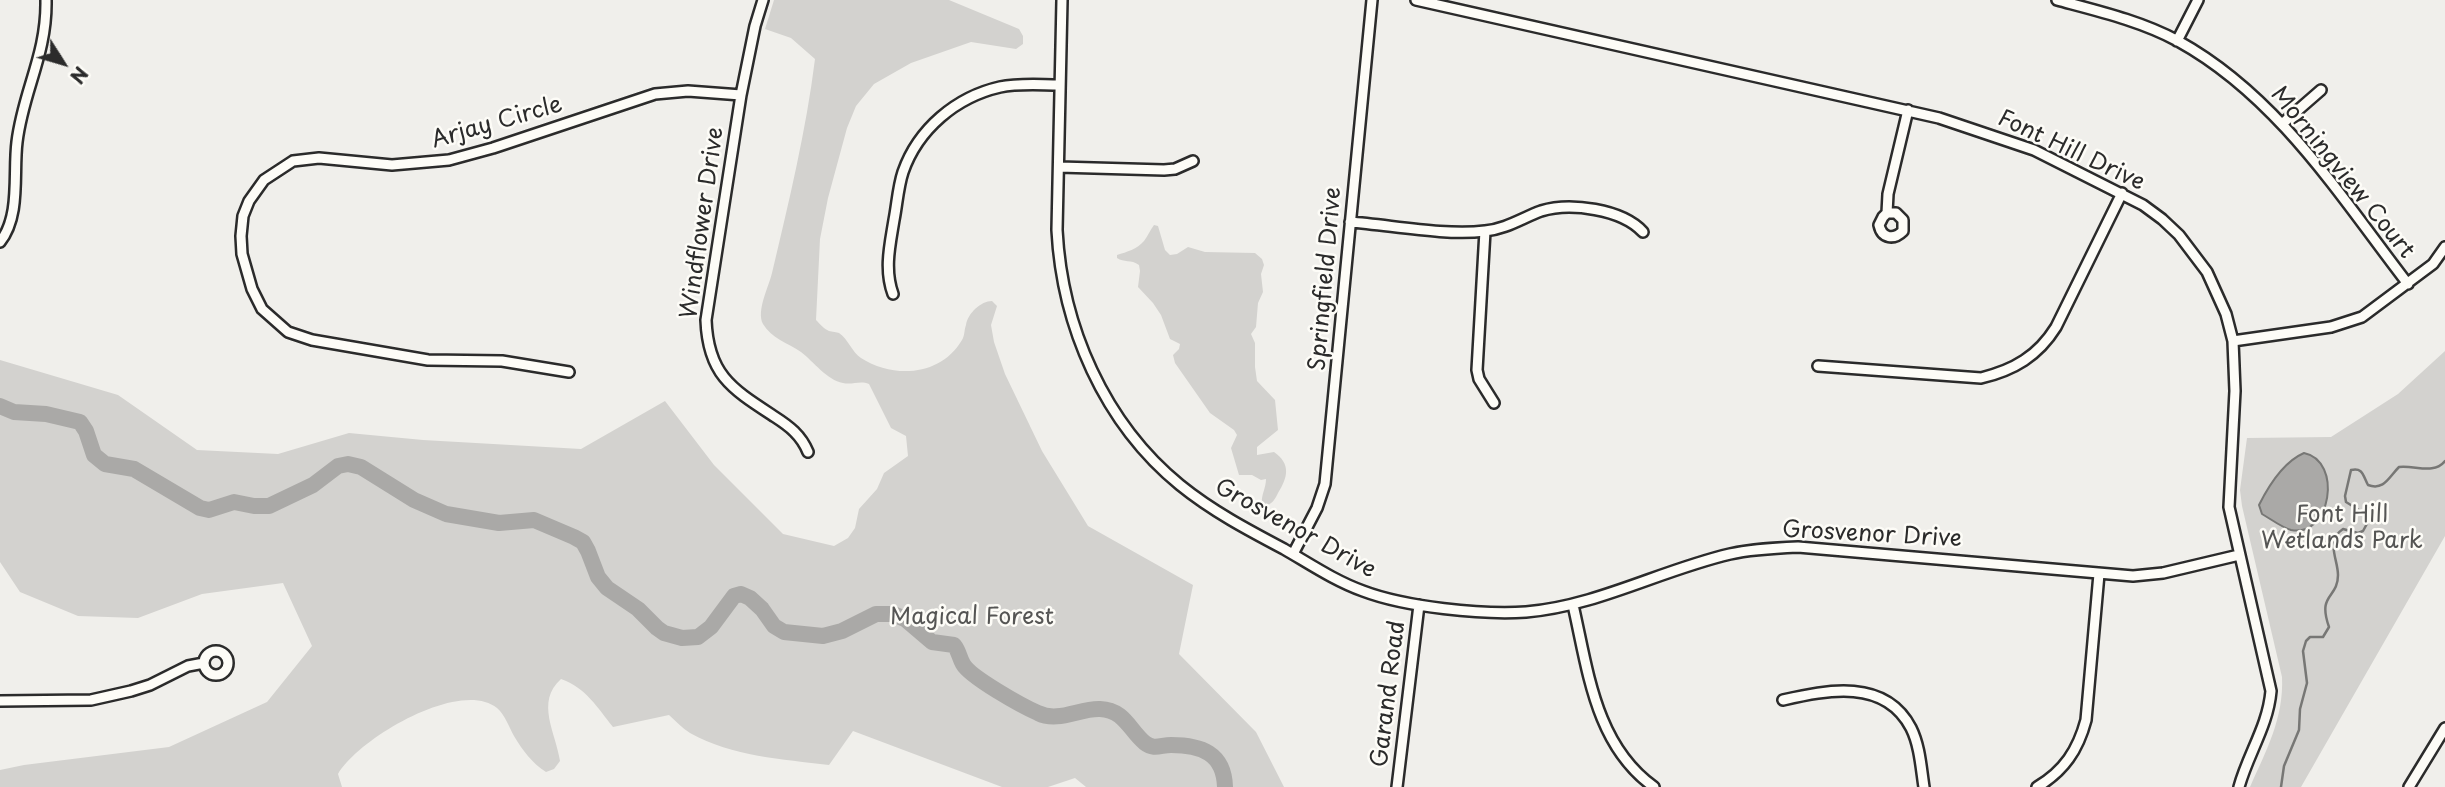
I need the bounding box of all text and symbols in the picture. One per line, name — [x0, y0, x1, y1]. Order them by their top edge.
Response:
north arrow — [28, 28, 98, 98]
text: N — [64, 61, 95, 90]
street label: Morningview Court — [2264, 82, 2420, 264]
street label: Arjay Circle — [428, 91, 566, 155]
street label: Font Hill Drive — [1993, 105, 2149, 197]
street label: Windflower Drive — [676, 125, 730, 321]
street label: Springfield Drive — [1304, 186, 1348, 372]
street label: Grosvenor Drive — [1210, 473, 1380, 585]
park label: Font Hill Wetlands Park — [2261, 502, 2423, 556]
street label: Grosvenor Drive — [1781, 517, 1963, 553]
park label: Magical Forest — [890, 604, 1054, 632]
street label: Garand Road — [1366, 619, 1412, 769]

